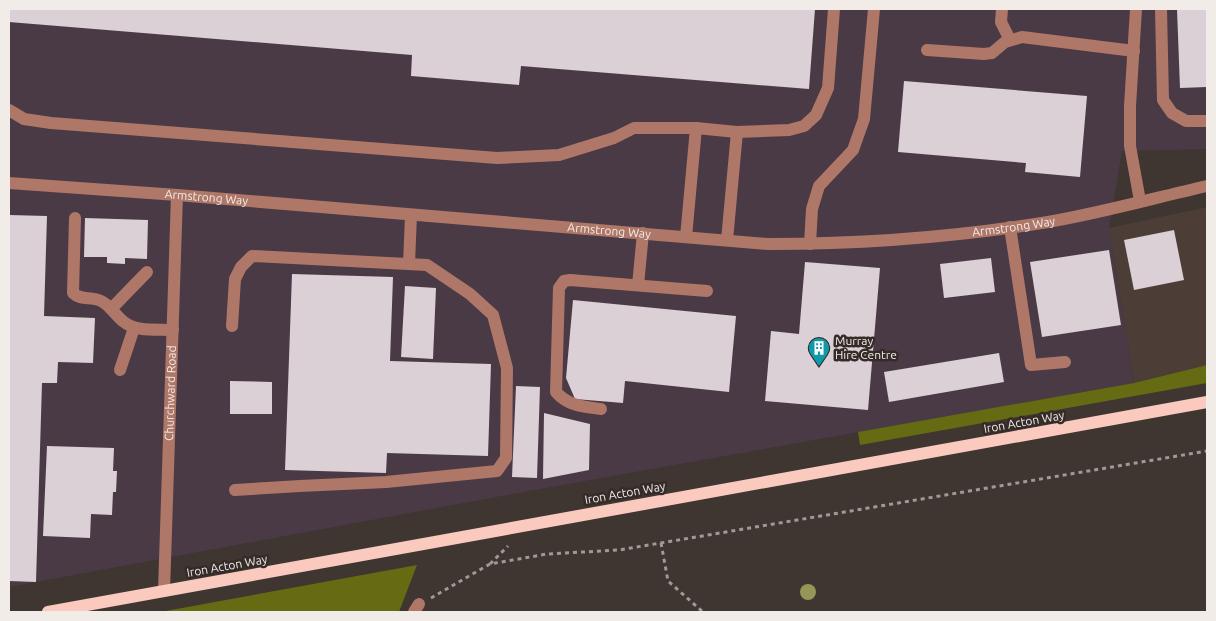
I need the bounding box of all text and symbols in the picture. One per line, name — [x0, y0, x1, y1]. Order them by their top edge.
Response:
street label: Armstrong Way — [164, 187, 249, 207]
street label: Armstrong Way — [972, 214, 1056, 238]
street label: Armstrong Way — [567, 220, 652, 240]
place label: Murray Hire Centre — [835, 334, 897, 361]
building icon: Murray Hire Centre — [807, 336, 831, 367]
street label: Churchward Road — [162, 345, 178, 441]
street label: Iron Acton Way — [983, 408, 1065, 435]
street label: Iron Acton Way — [584, 479, 666, 506]
street label: Iron Acton Way — [186, 552, 268, 579]

